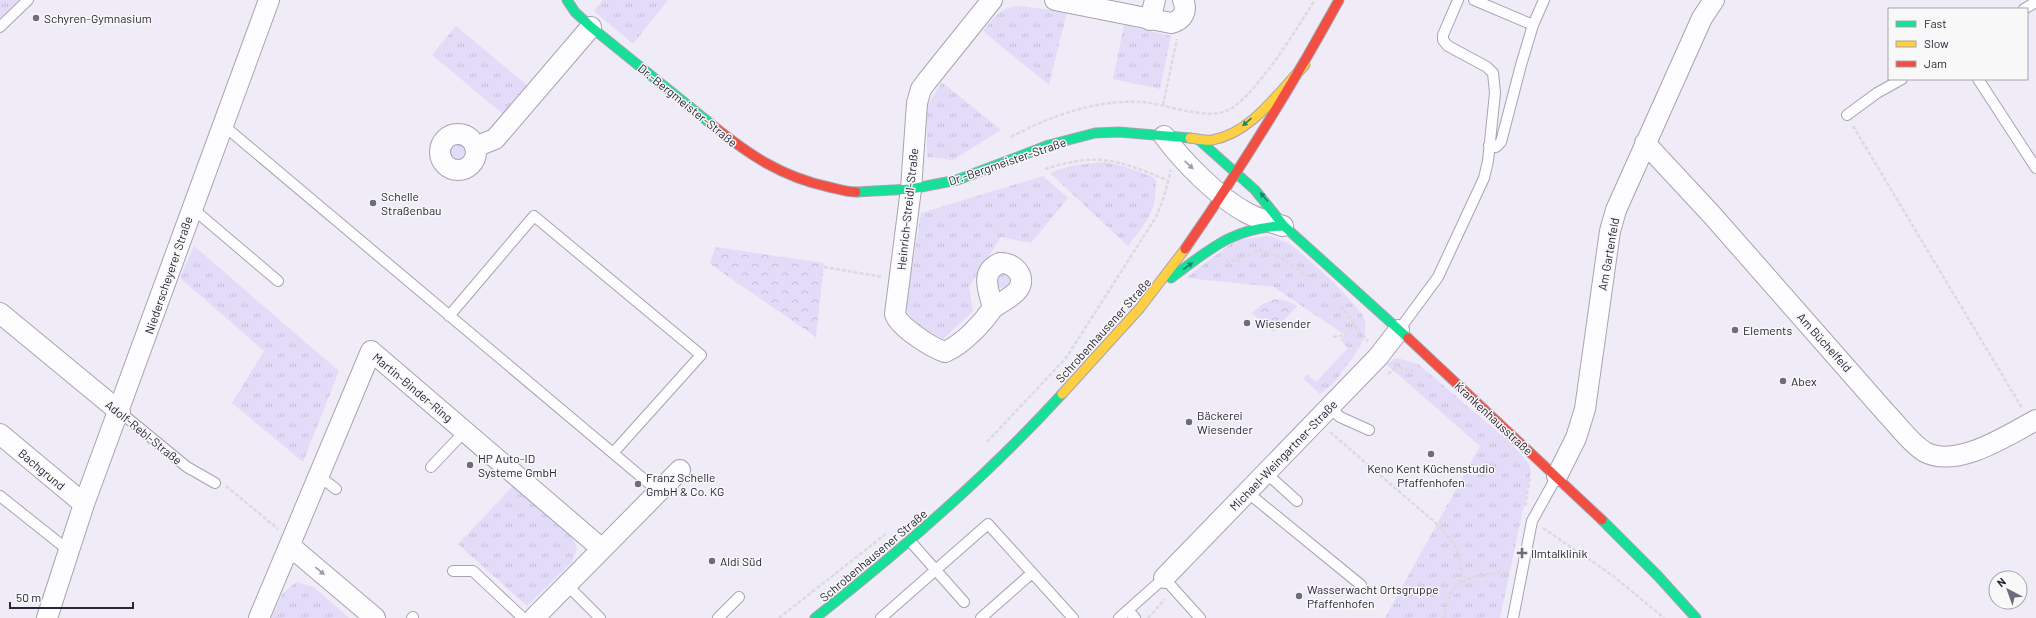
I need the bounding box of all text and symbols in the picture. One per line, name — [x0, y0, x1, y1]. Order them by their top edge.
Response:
legend — [1888, 8, 2028, 80]
place label: Schyren-Gymnasium — [44, 11, 152, 25]
marker: Schyren-Gymnasium — [31, 13, 41, 23]
text: Fast — [1924, 16, 1947, 30]
text: Slow — [1924, 36, 1949, 50]
text: Jam — [1924, 56, 1947, 70]
street label: Dr.-Bergmeister-Straße — [636, 61, 740, 149]
one-way arrow — [1242, 117, 1253, 126]
street label: Dr.-Bergmeister-Straße — [946, 134, 1068, 188]
street label: Heinrich-Streidl-Straße — [894, 147, 920, 271]
one-way arrow — [1185, 160, 1194, 169]
place label: Schelle Straßenbau — [381, 189, 442, 217]
one-way arrow — [1259, 192, 1268, 203]
marker: Schelle Straßenbau — [368, 198, 378, 208]
street label: Niederscheyerer Straße — [141, 214, 195, 336]
street label: Am Gartenfeld — [1595, 216, 1621, 292]
one-way arrow — [1182, 261, 1193, 270]
street label: Schrobenhausener Straße — [1052, 275, 1154, 385]
street label: Am Büchelfeld — [1795, 310, 1855, 374]
place label: Wiesender — [1255, 316, 1311, 330]
marker: Wiesender — [1242, 318, 1252, 328]
place label: Elements — [1743, 323, 1792, 337]
marker: Elements — [1730, 325, 1740, 335]
street label: Martin-Binder-Ring — [370, 349, 456, 425]
place label: Abex — [1791, 374, 1817, 388]
marker: Abex — [1778, 376, 1788, 386]
street label: Krankenhausstraße — [1452, 378, 1536, 458]
street label: Adolf-Rebl-Straße — [103, 397, 185, 467]
street label: Michael-Weingartner-Straße — [1226, 397, 1340, 513]
place label: Bäckerei Wiesender — [1197, 408, 1253, 436]
marker: Bäckerei Wiesender — [1184, 417, 1194, 427]
street label: Bachgrund — [16, 445, 68, 493]
marker: Keno Kent Küchenstudio Pfaffenhofen — [1426, 449, 1436, 459]
place label: HP Auto-ID Systeme GmbH — [478, 451, 557, 479]
marker: HP Auto-ID Systeme GmbH — [465, 460, 475, 470]
place label: Keno Kent Küchenstudio Pfaffenhofen — [1367, 461, 1495, 489]
place label: Franz Schelle GmbH & Co. KG — [646, 470, 724, 498]
marker: Franz Schelle GmbH & Co. KG — [633, 479, 643, 489]
street label: Schrobenhausener Straße — [817, 506, 929, 604]
place label: Ilmtalklinik — [1531, 546, 1587, 560]
marker: Ilmtalklinik — [1516, 547, 1528, 559]
place label: Aldi Süd — [720, 554, 762, 568]
marker: Aldi Süd — [707, 556, 717, 566]
one-way arrow — [315, 567, 326, 576]
north arrow — [1988, 570, 2028, 610]
text: N — [1994, 575, 2008, 589]
place label: Wasserwacht Ortsgruppe Pfaffenhofen — [1307, 582, 1439, 610]
scale bar — [10, 584, 133, 610]
text: 50 m — [16, 590, 41, 604]
marker: Wasserwacht Ortsgruppe Pfaffenhofen — [1294, 591, 1304, 601]

